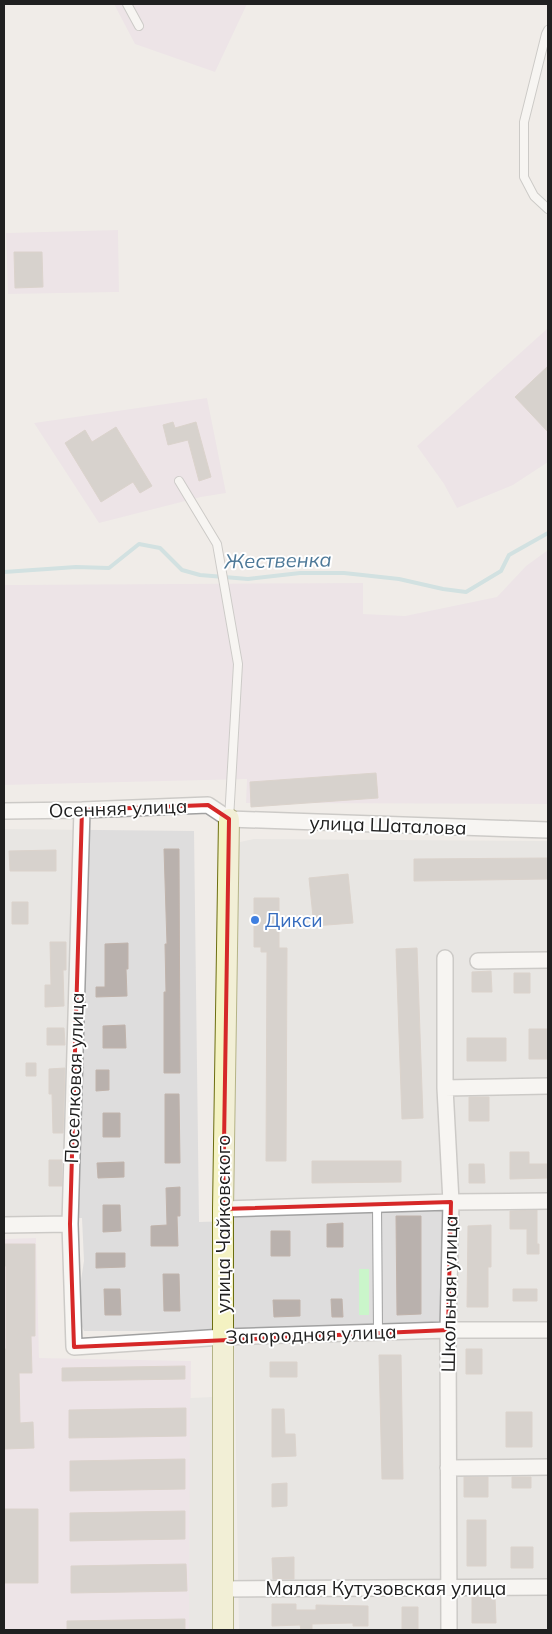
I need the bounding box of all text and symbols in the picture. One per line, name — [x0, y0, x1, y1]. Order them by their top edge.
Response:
water label: Жественка — [223, 547, 332, 573]
street label: Осенняя улица — [48, 794, 188, 822]
street label: улица Шаталова — [309, 810, 467, 840]
place label: Дикси — [265, 908, 323, 932]
marker: Дикси — [249, 914, 261, 926]
street label: Поселковая улица — [59, 992, 89, 1164]
street label: улица Чайковского — [211, 1135, 235, 1313]
street label: Школьная улица — [436, 1215, 462, 1373]
street label: Загородная улица — [225, 1319, 397, 1349]
street label: Малая Кутузовская улица — [266, 1576, 506, 1600]

